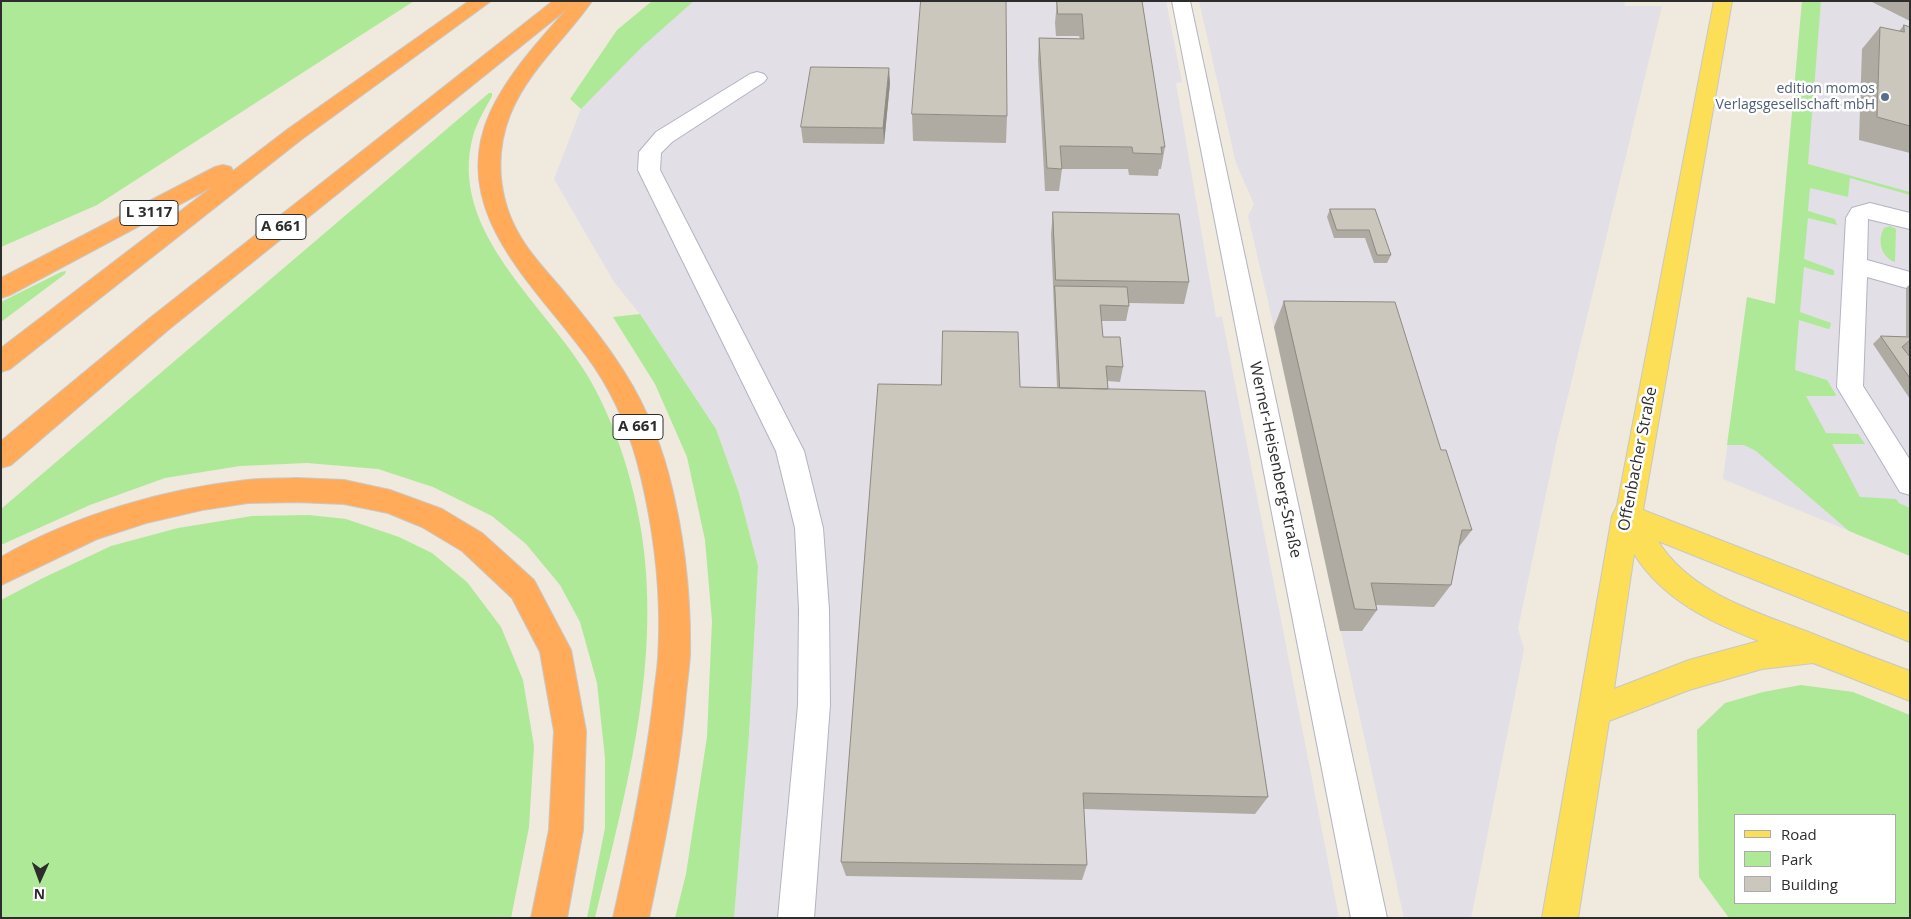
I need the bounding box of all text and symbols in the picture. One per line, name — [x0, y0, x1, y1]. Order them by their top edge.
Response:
place label: edition momos Verlagsgesellschaft mbH — [1715, 81, 1875, 114]
marker: edition momos Verlagsgesellschaft mbH — [1879, 91, 1891, 103]
road number: L 3117 — [120, 200, 178, 226]
road number: A 661 — [256, 214, 306, 240]
street label: Werner-Heisenberg-Straße — [1245, 360, 1305, 560]
street label: Offenbacher Straße — [1615, 385, 1661, 533]
road number: A 661 — [613, 414, 663, 440]
legend — [1734, 814, 1896, 904]
text: Road — [1781, 824, 1817, 844]
text: Park — [1781, 849, 1812, 869]
north arrow — [15, 854, 65, 904]
text: Building — [1781, 874, 1838, 894]
text: N — [33, 885, 45, 904]

